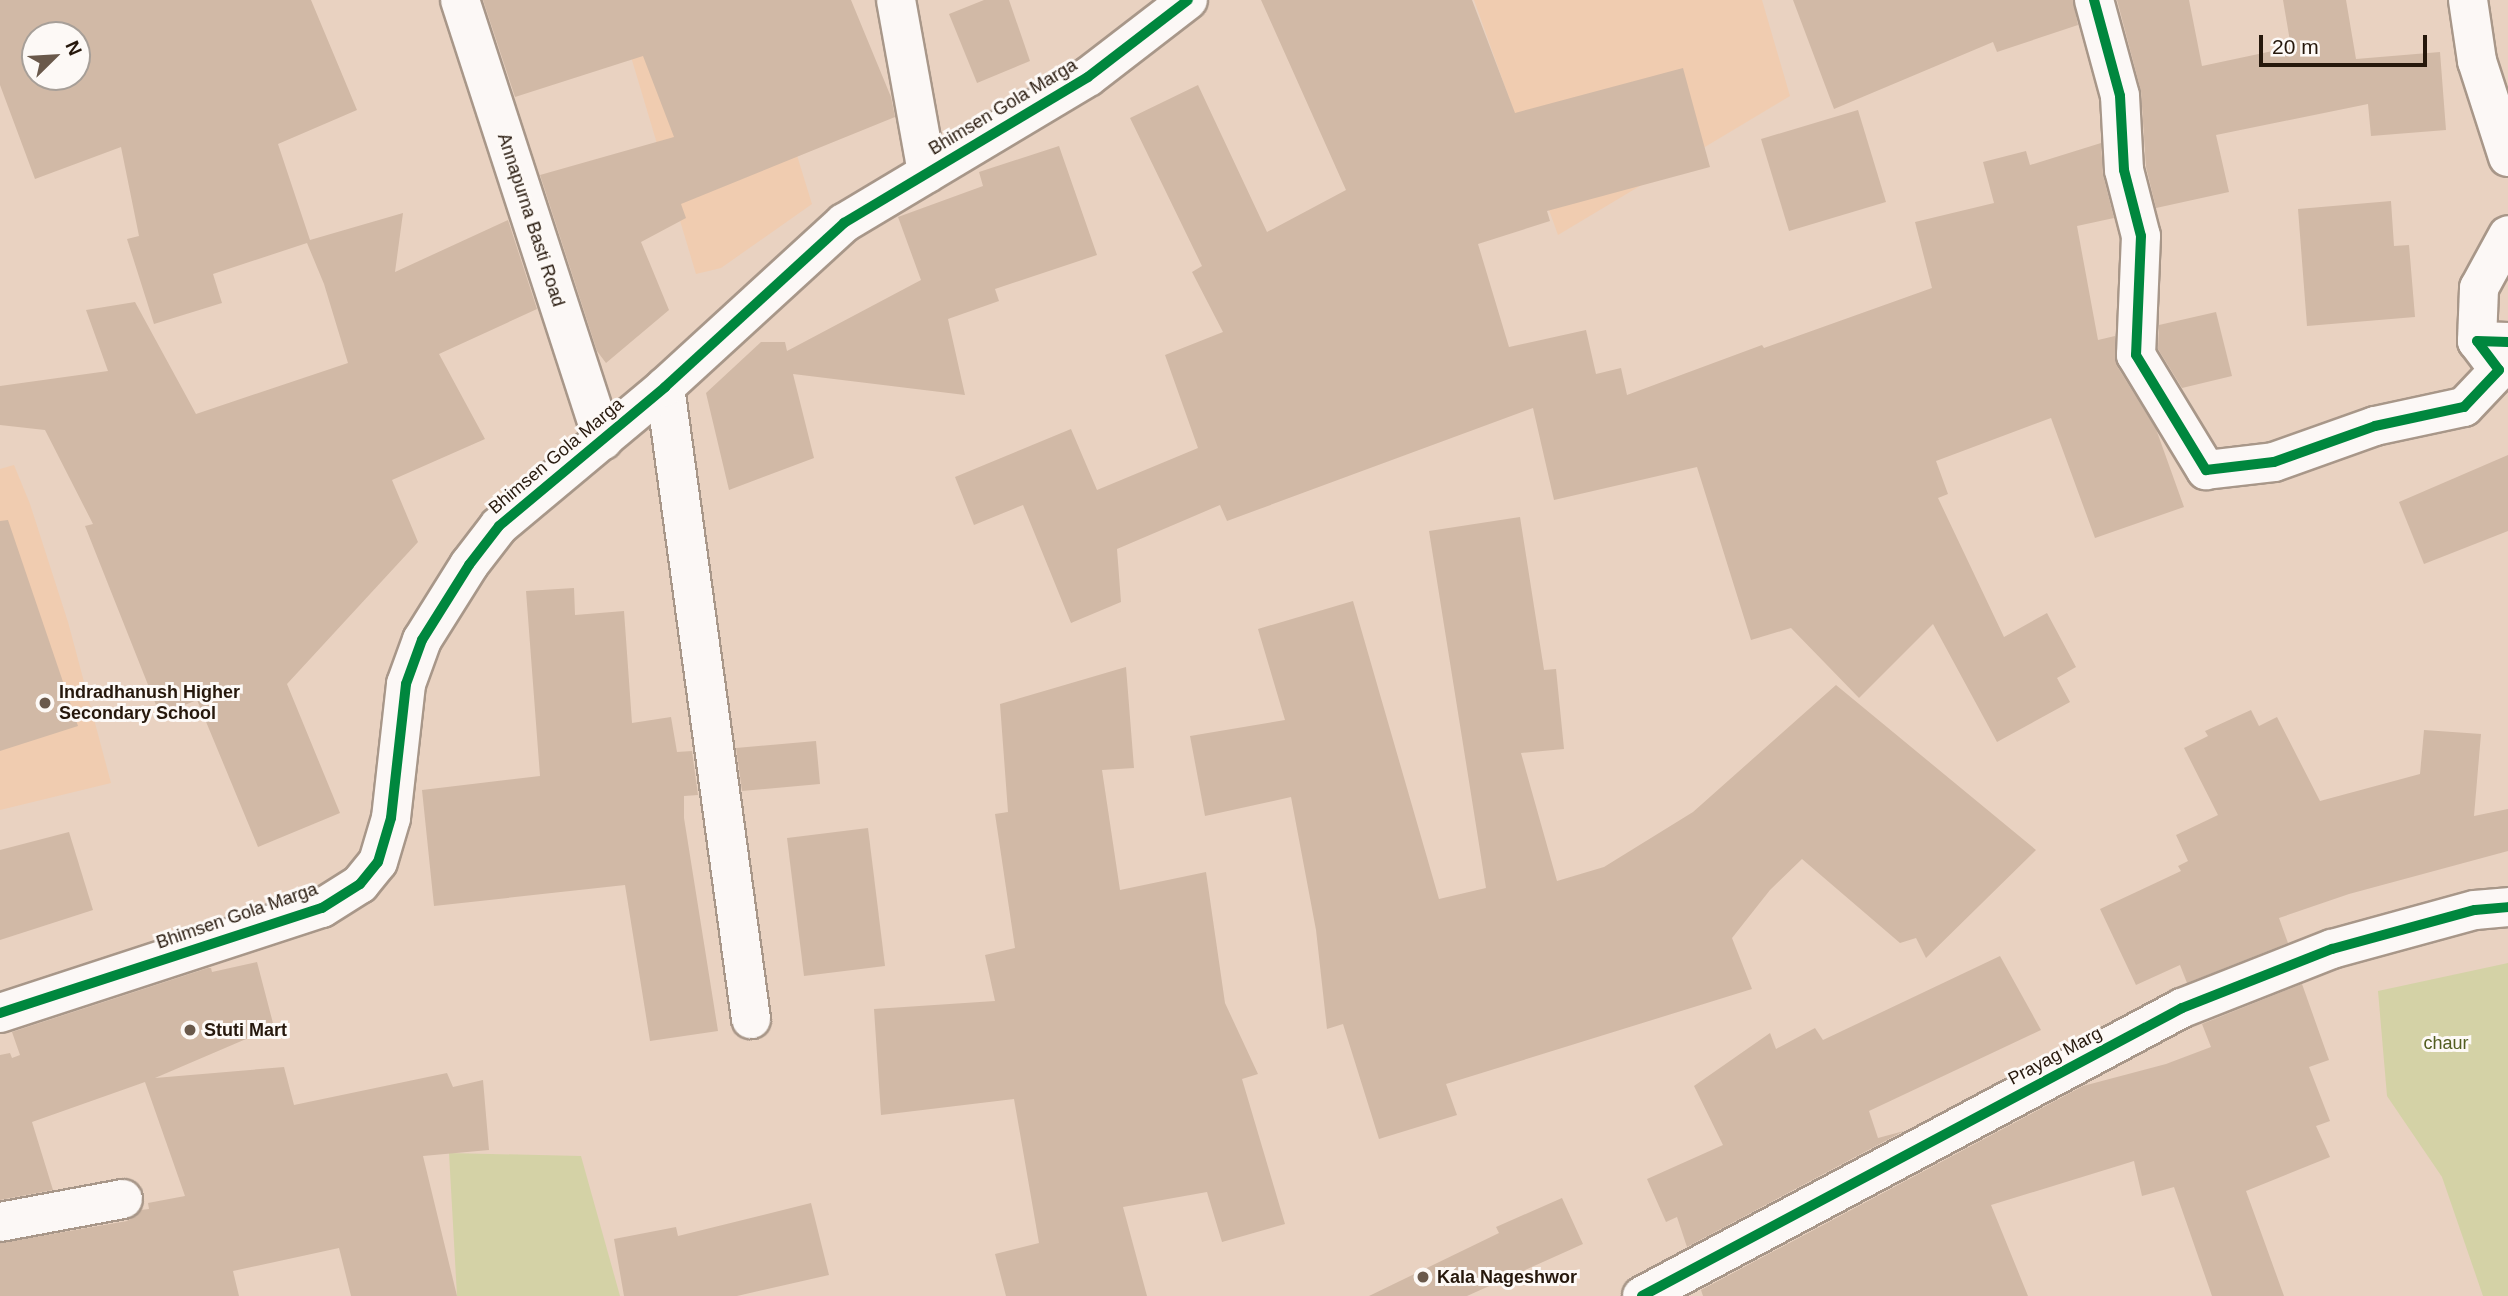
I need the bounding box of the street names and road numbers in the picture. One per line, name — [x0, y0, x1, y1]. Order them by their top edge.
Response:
street label: Bhimsen Gola Marga — [925, 54, 1081, 160]
street label: Annapurna Basti Road — [493, 131, 569, 309]
street label: Bhimsen Gola Marga — [484, 393, 628, 519]
street label: Bhimsen Gola Marga — [154, 878, 320, 954]
street label: Prayag Marg — [2004, 1022, 2106, 1090]

